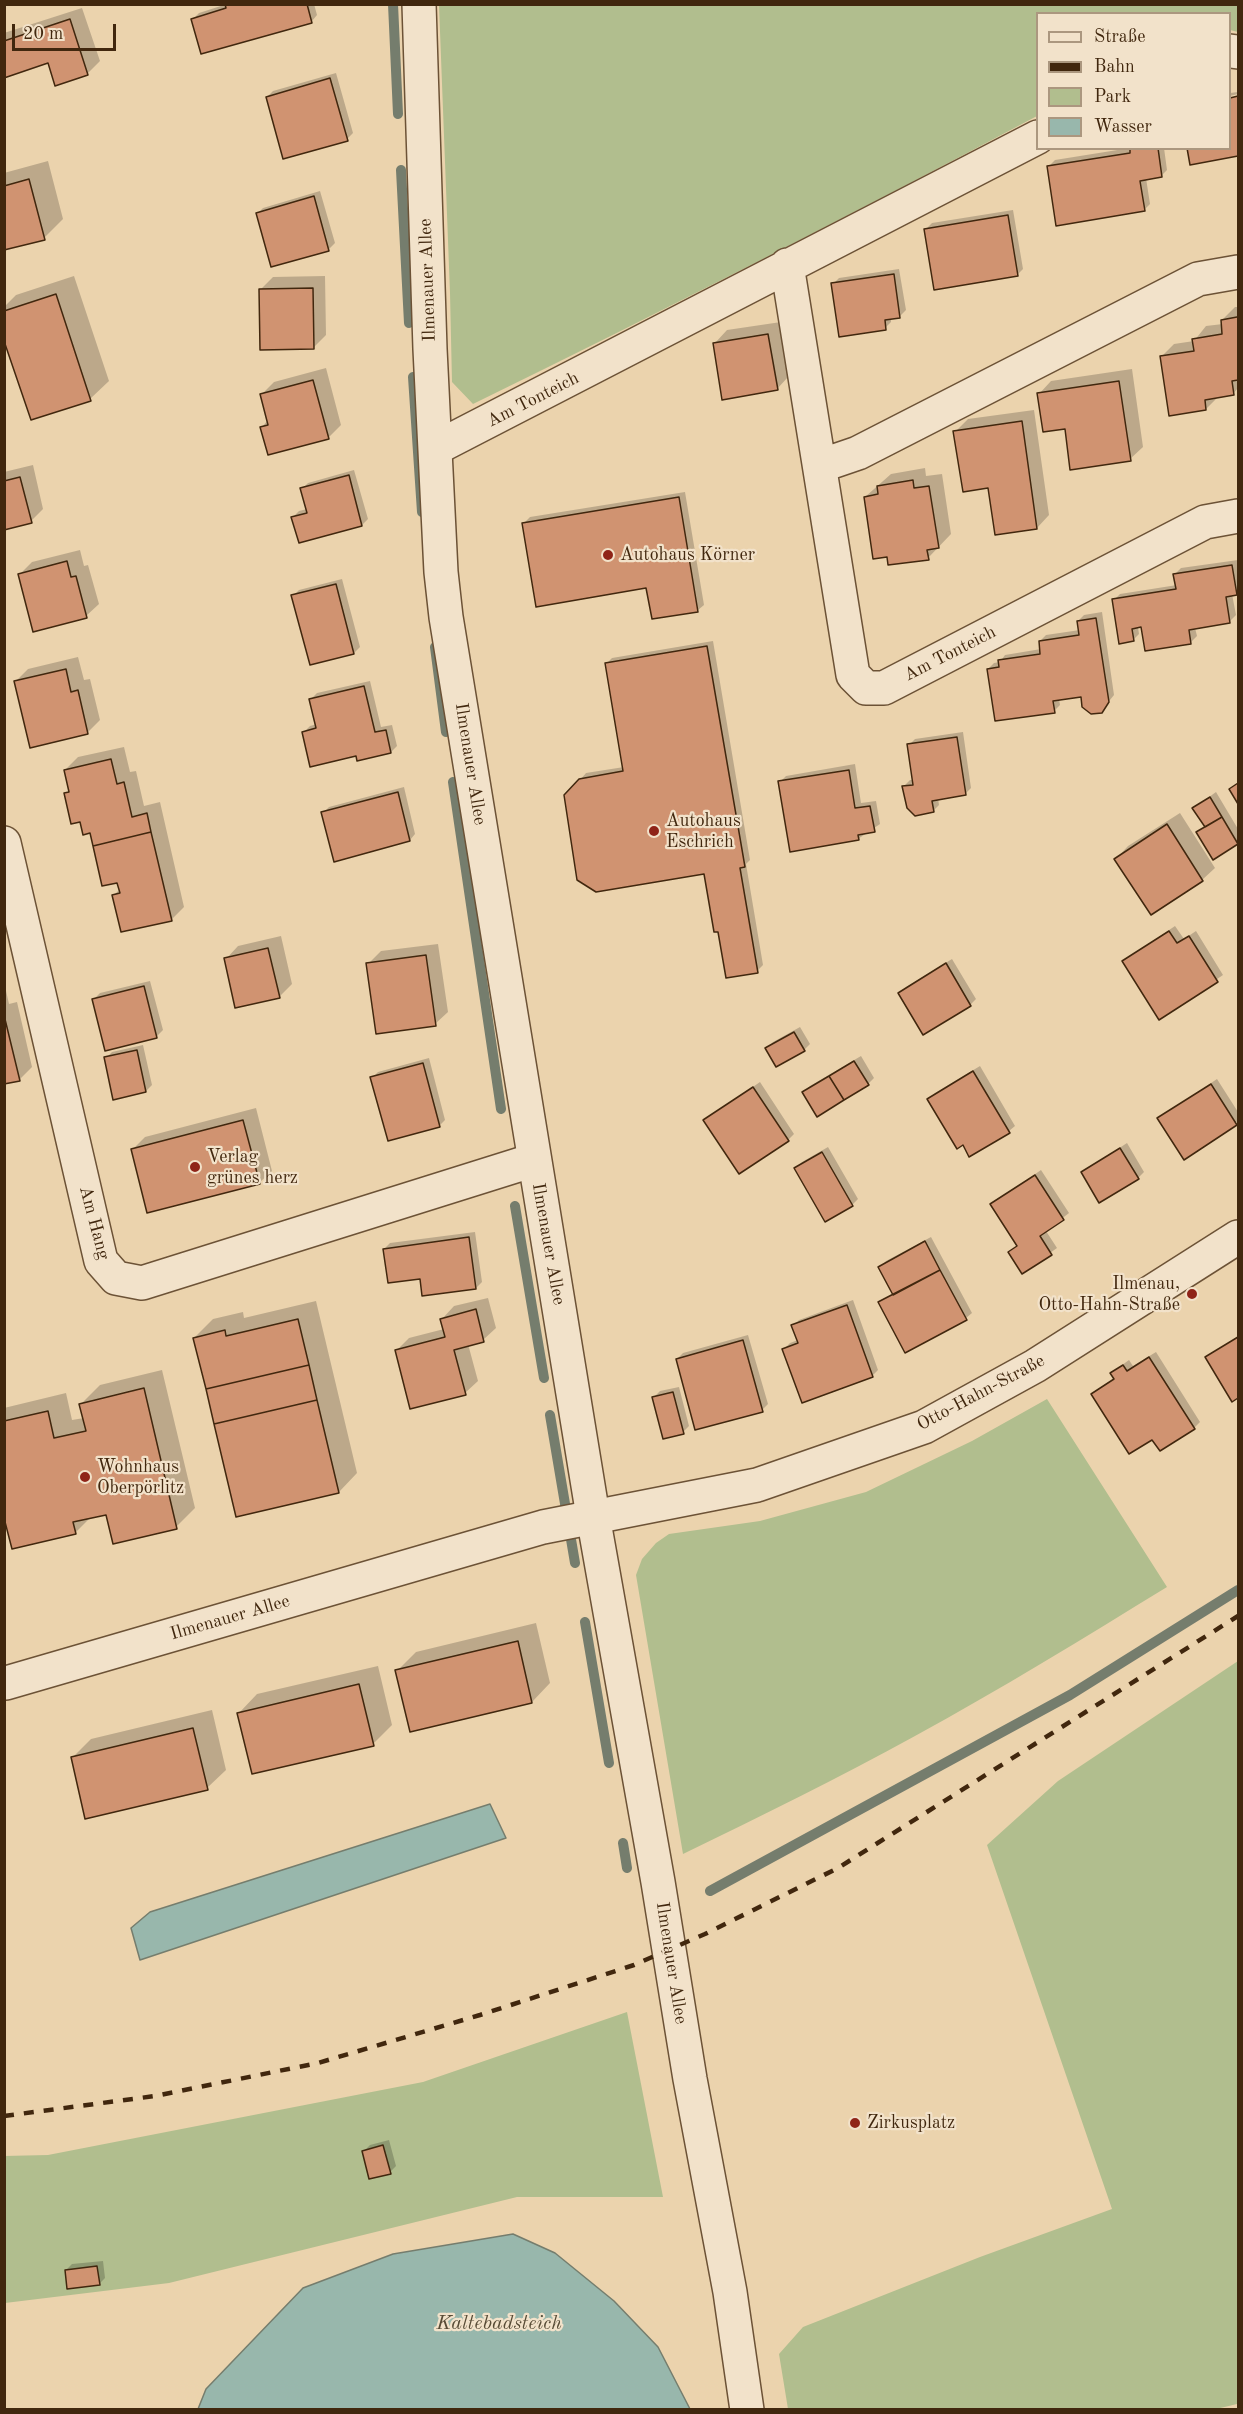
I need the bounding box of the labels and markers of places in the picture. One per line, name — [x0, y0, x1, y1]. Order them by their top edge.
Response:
place label: Autohaus Körner — [620, 544, 755, 566]
marker: Autohaus Körner — [601, 548, 615, 562]
place label: Autohaus Eschrich — [666, 810, 741, 852]
marker: Autohaus Eschrich — [647, 824, 661, 838]
place label: Verlag grünes herz — [207, 1146, 298, 1188]
marker: Verlag grünes herz — [188, 1160, 202, 1174]
place label: Ilmenau, Otto-Hahn-Straße — [1038, 1273, 1180, 1316]
marker: Ilmenau, Otto-Hahn-Straße — [1185, 1287, 1199, 1301]
place label: Wohnhaus Oberpörlitz — [97, 1456, 184, 1498]
marker: Wohnhaus Oberpörlitz — [78, 1470, 92, 1484]
place label: Zirkusplatz — [867, 2112, 955, 2134]
marker: Zirkusplatz — [848, 2116, 862, 2130]

